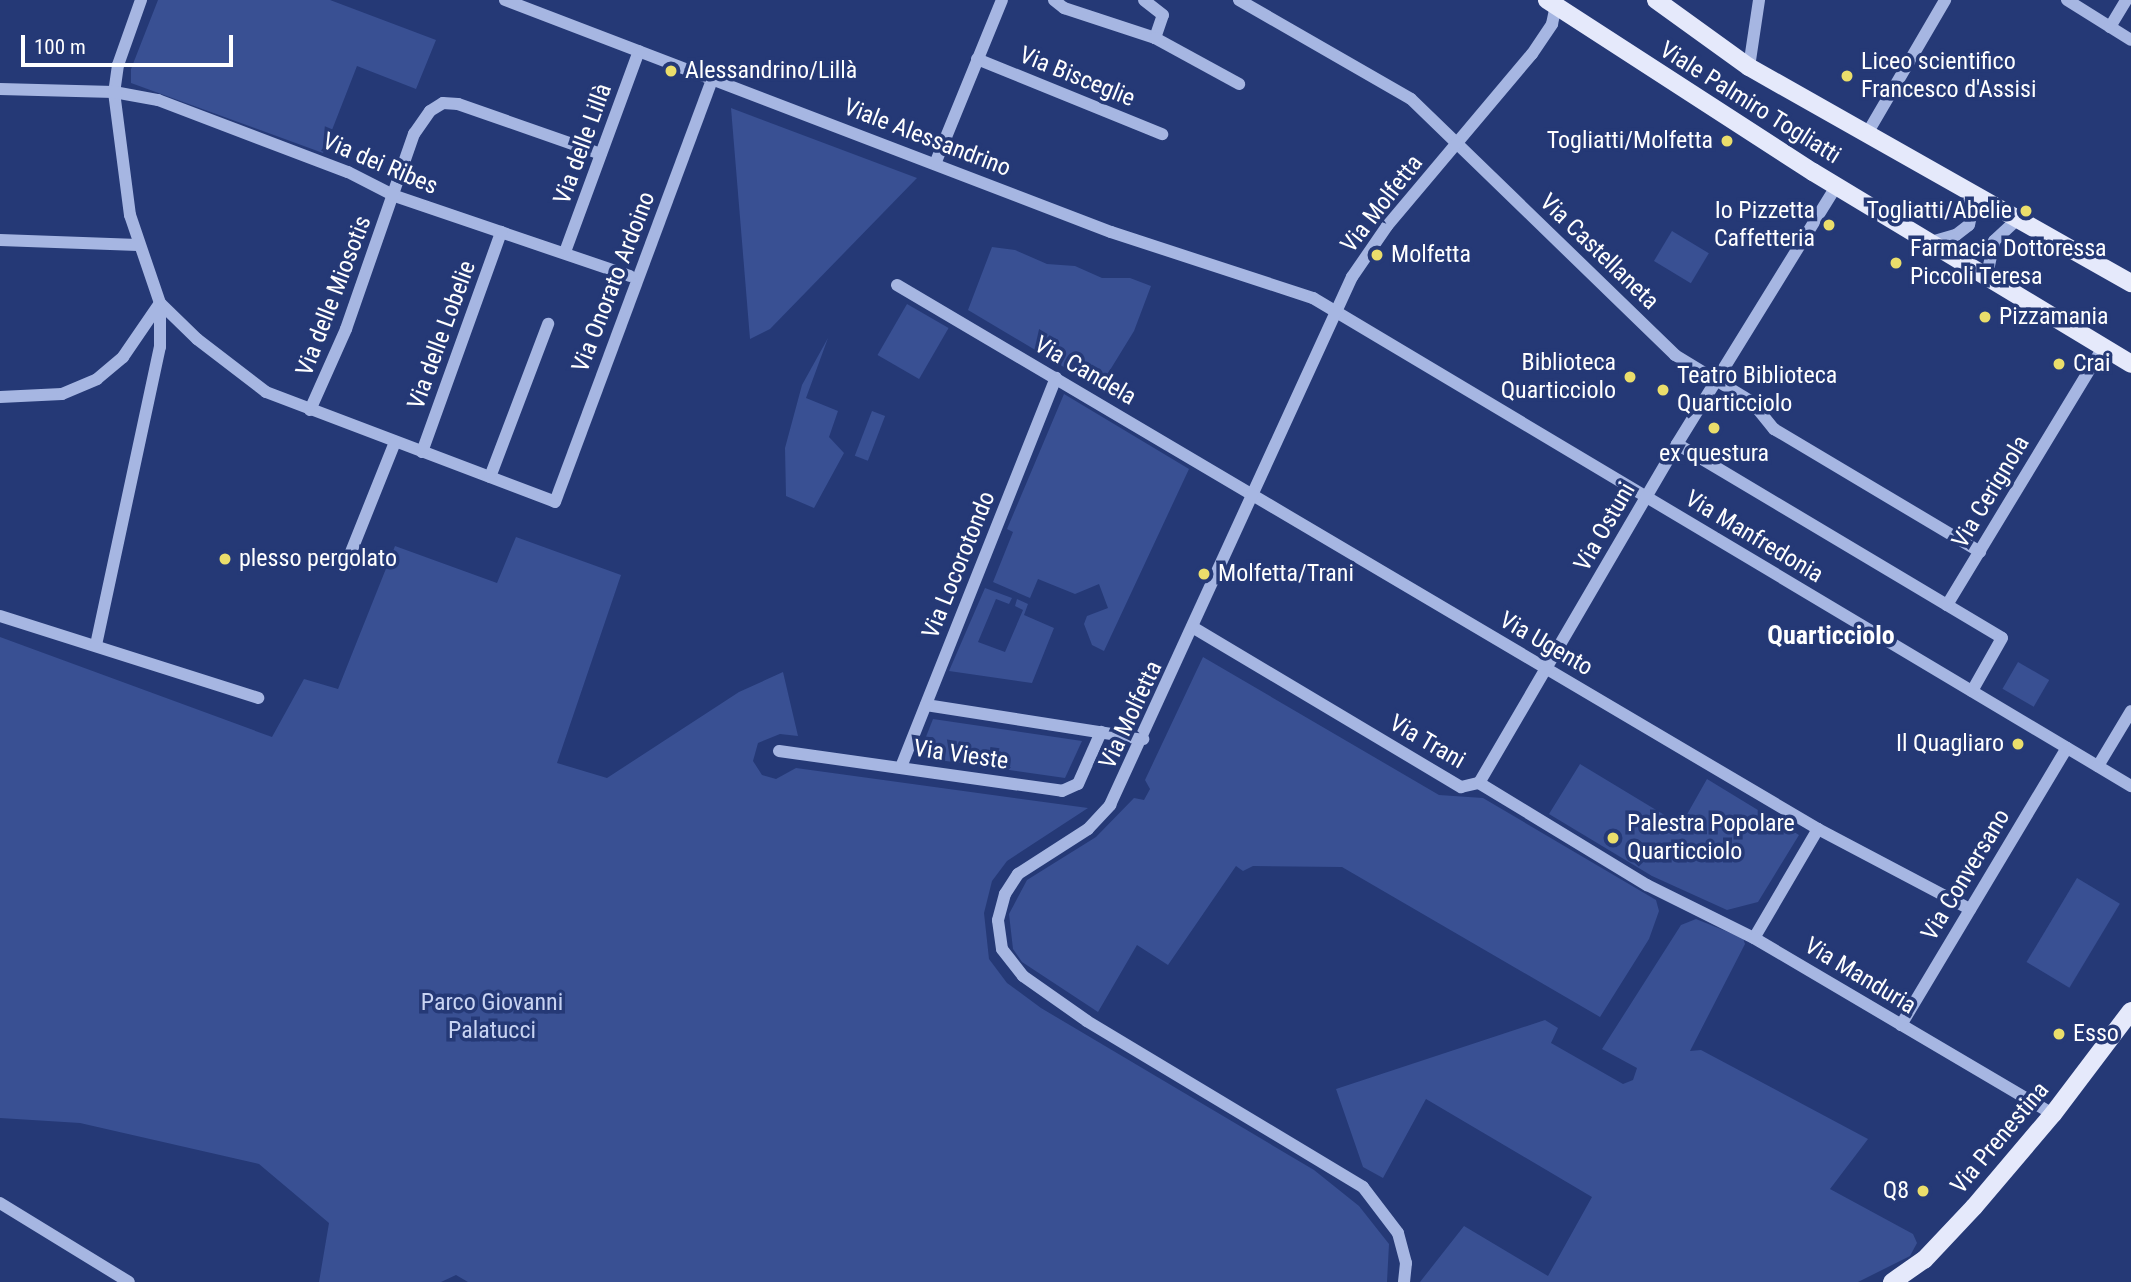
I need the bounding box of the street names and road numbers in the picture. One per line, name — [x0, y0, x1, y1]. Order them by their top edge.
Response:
street label: Viale Palmiro Togliatti — [1654, 36, 1846, 170]
street label: Via Bisceglie — [1015, 41, 1139, 113]
street label: Via delle Lillà — [548, 80, 618, 208]
street label: Viale Alessandrino — [839, 93, 1015, 183]
street label: Via dei Ribes — [318, 127, 442, 201]
street label: Via Molfetta — [1335, 149, 1429, 259]
street label: Via Onorato Ardoino — [566, 188, 662, 376]
street label: Via Castellaneta — [1533, 188, 1665, 316]
street label: Via delle Miosotis — [290, 212, 378, 380]
street label: Via delle Lobelie — [402, 257, 482, 413]
street label: Via Candela — [1029, 330, 1141, 412]
street label: Via Cerignola — [1946, 431, 2036, 553]
street label: Via Ostuni — [1568, 478, 1642, 576]
street label: Via Manfredonia — [1680, 485, 1828, 589]
street label: Via Locorotondo — [916, 487, 1002, 643]
street label: Via Ugento — [1494, 606, 1598, 682]
street label: Via Molfetta — [1093, 656, 1169, 774]
street label: Via Trani — [1384, 709, 1470, 775]
street label: Via Vieste — [912, 734, 1010, 776]
street label: Via Conversano — [1916, 804, 2016, 946]
street label: Via Manduria — [1799, 931, 1921, 1021]
street label: Via Prenestina — [1945, 1076, 2055, 1200]

